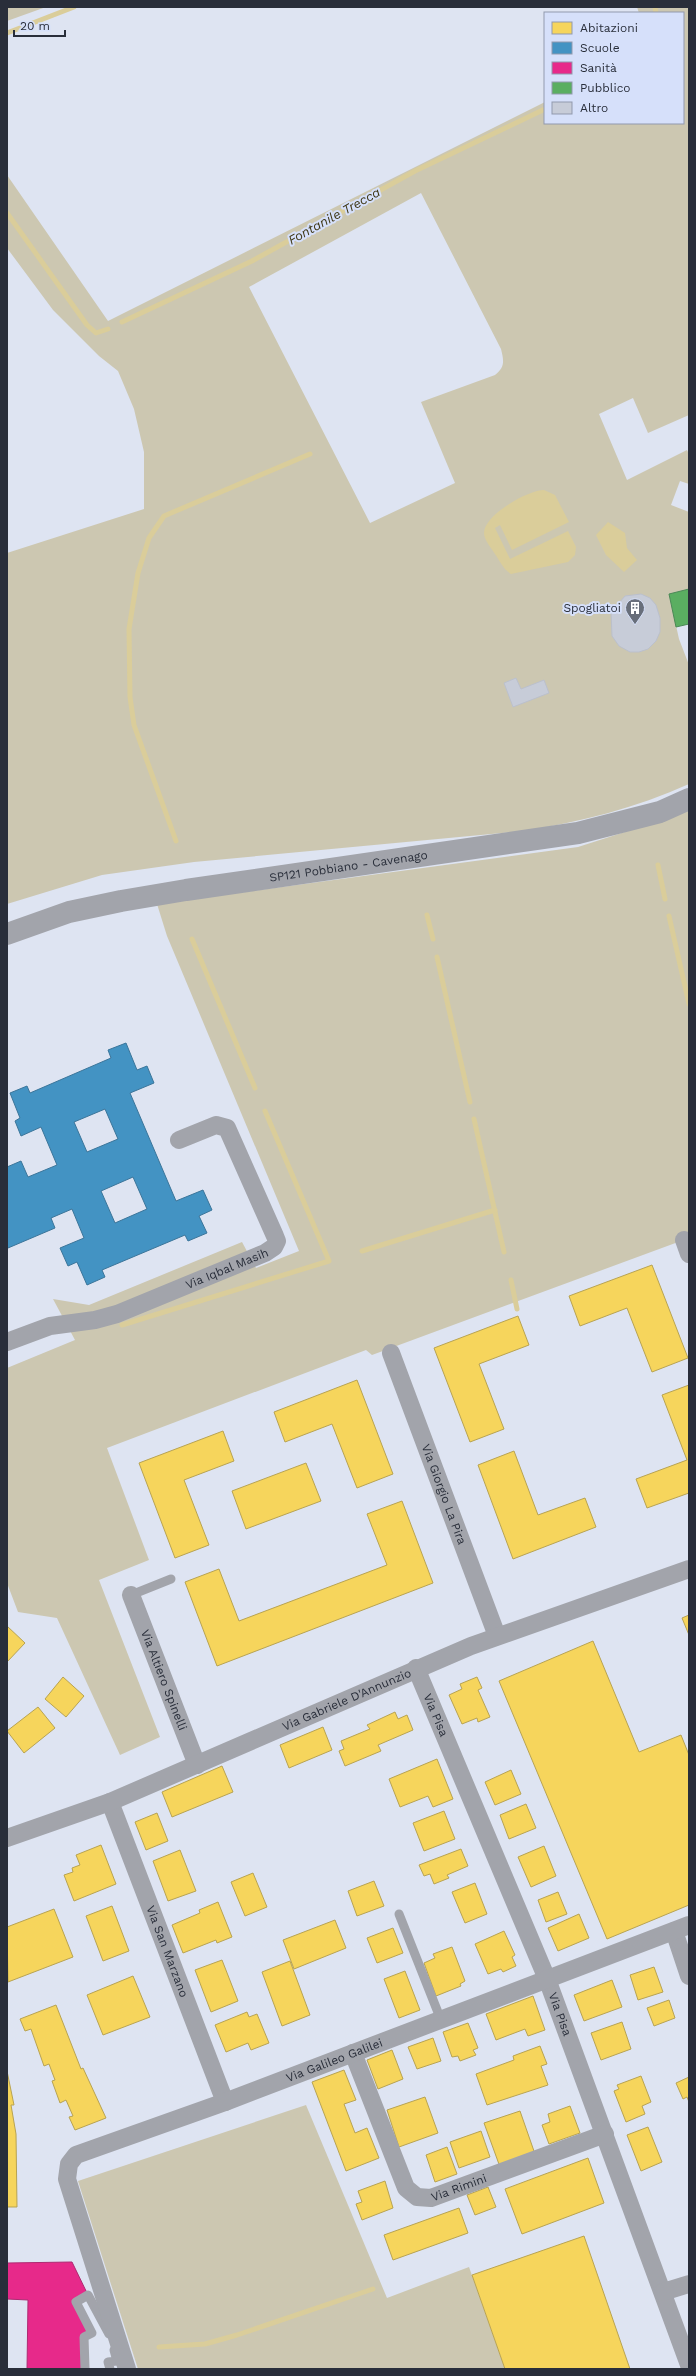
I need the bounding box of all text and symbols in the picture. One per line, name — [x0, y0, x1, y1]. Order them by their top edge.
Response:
scale bar — [14, 12, 65, 38]
legend — [544, 12, 684, 124]
text: 20 m — [20, 19, 50, 33]
text: Abitazioni — [580, 21, 638, 35]
text: Scuole — [580, 41, 620, 55]
text: Sanità — [580, 61, 617, 75]
text: Pubblico — [580, 81, 631, 95]
text: Altro — [580, 101, 608, 115]
water label: Fontanile Trecca — [285, 184, 383, 248]
building icon: Spogliatoi — [624, 597, 646, 625]
place label: Spogliatoi — [563, 601, 621, 615]
street label: SP121 Pobbiano - Cavenago — [268, 848, 428, 885]
street label: Via Iqbal Masih — [183, 1245, 270, 1292]
street label: Via Giorgio La Pira — [419, 1442, 469, 1547]
street label: Via Altiero Spinelli — [138, 1627, 190, 1732]
street label: Via Gabriele D'Annunzio — [280, 1666, 413, 1734]
street label: Via Pisa — [421, 1691, 451, 1739]
street label: Via San Marzano — [143, 1903, 191, 1999]
street label: Via Pisa — [546, 1991, 574, 2038]
street label: Via Galileo Galilei — [284, 2036, 385, 2085]
street label: Via Rimini — [429, 2171, 489, 2204]

